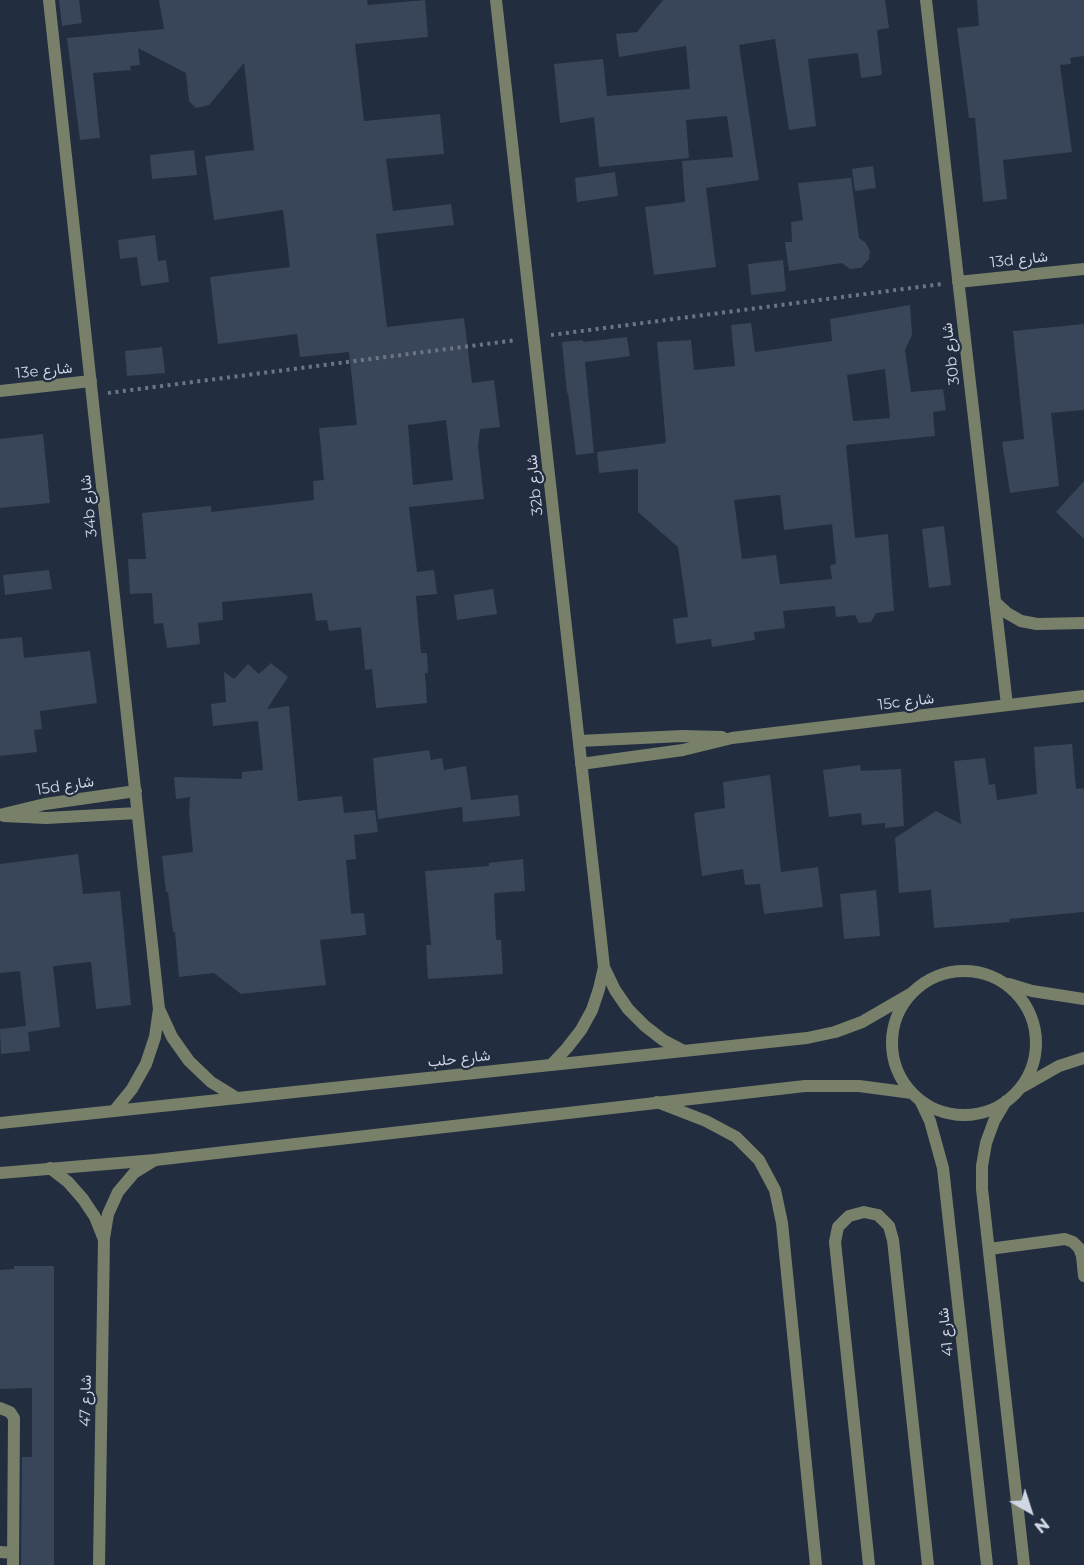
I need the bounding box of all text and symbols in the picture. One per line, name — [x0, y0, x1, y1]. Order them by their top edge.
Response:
street label: 13d شارع — [989, 248, 1049, 272]
street label: 30b شارع — [938, 322, 964, 386]
street label: 13e شارع — [15, 359, 73, 383]
street label: 32b شارع — [523, 454, 547, 516]
street label: 34b شارع — [77, 474, 101, 538]
street label: 15c شارع — [877, 690, 935, 714]
street label: 15d شارع — [35, 773, 95, 799]
street label: شارع حلب — [427, 1047, 491, 1071]
street label: شارع 41 — [934, 1307, 958, 1357]
street label: شارع 47 — [77, 1375, 95, 1427]
north arrow — [1000, 1481, 1060, 1541]
text: N — [1031, 1514, 1053, 1537]

